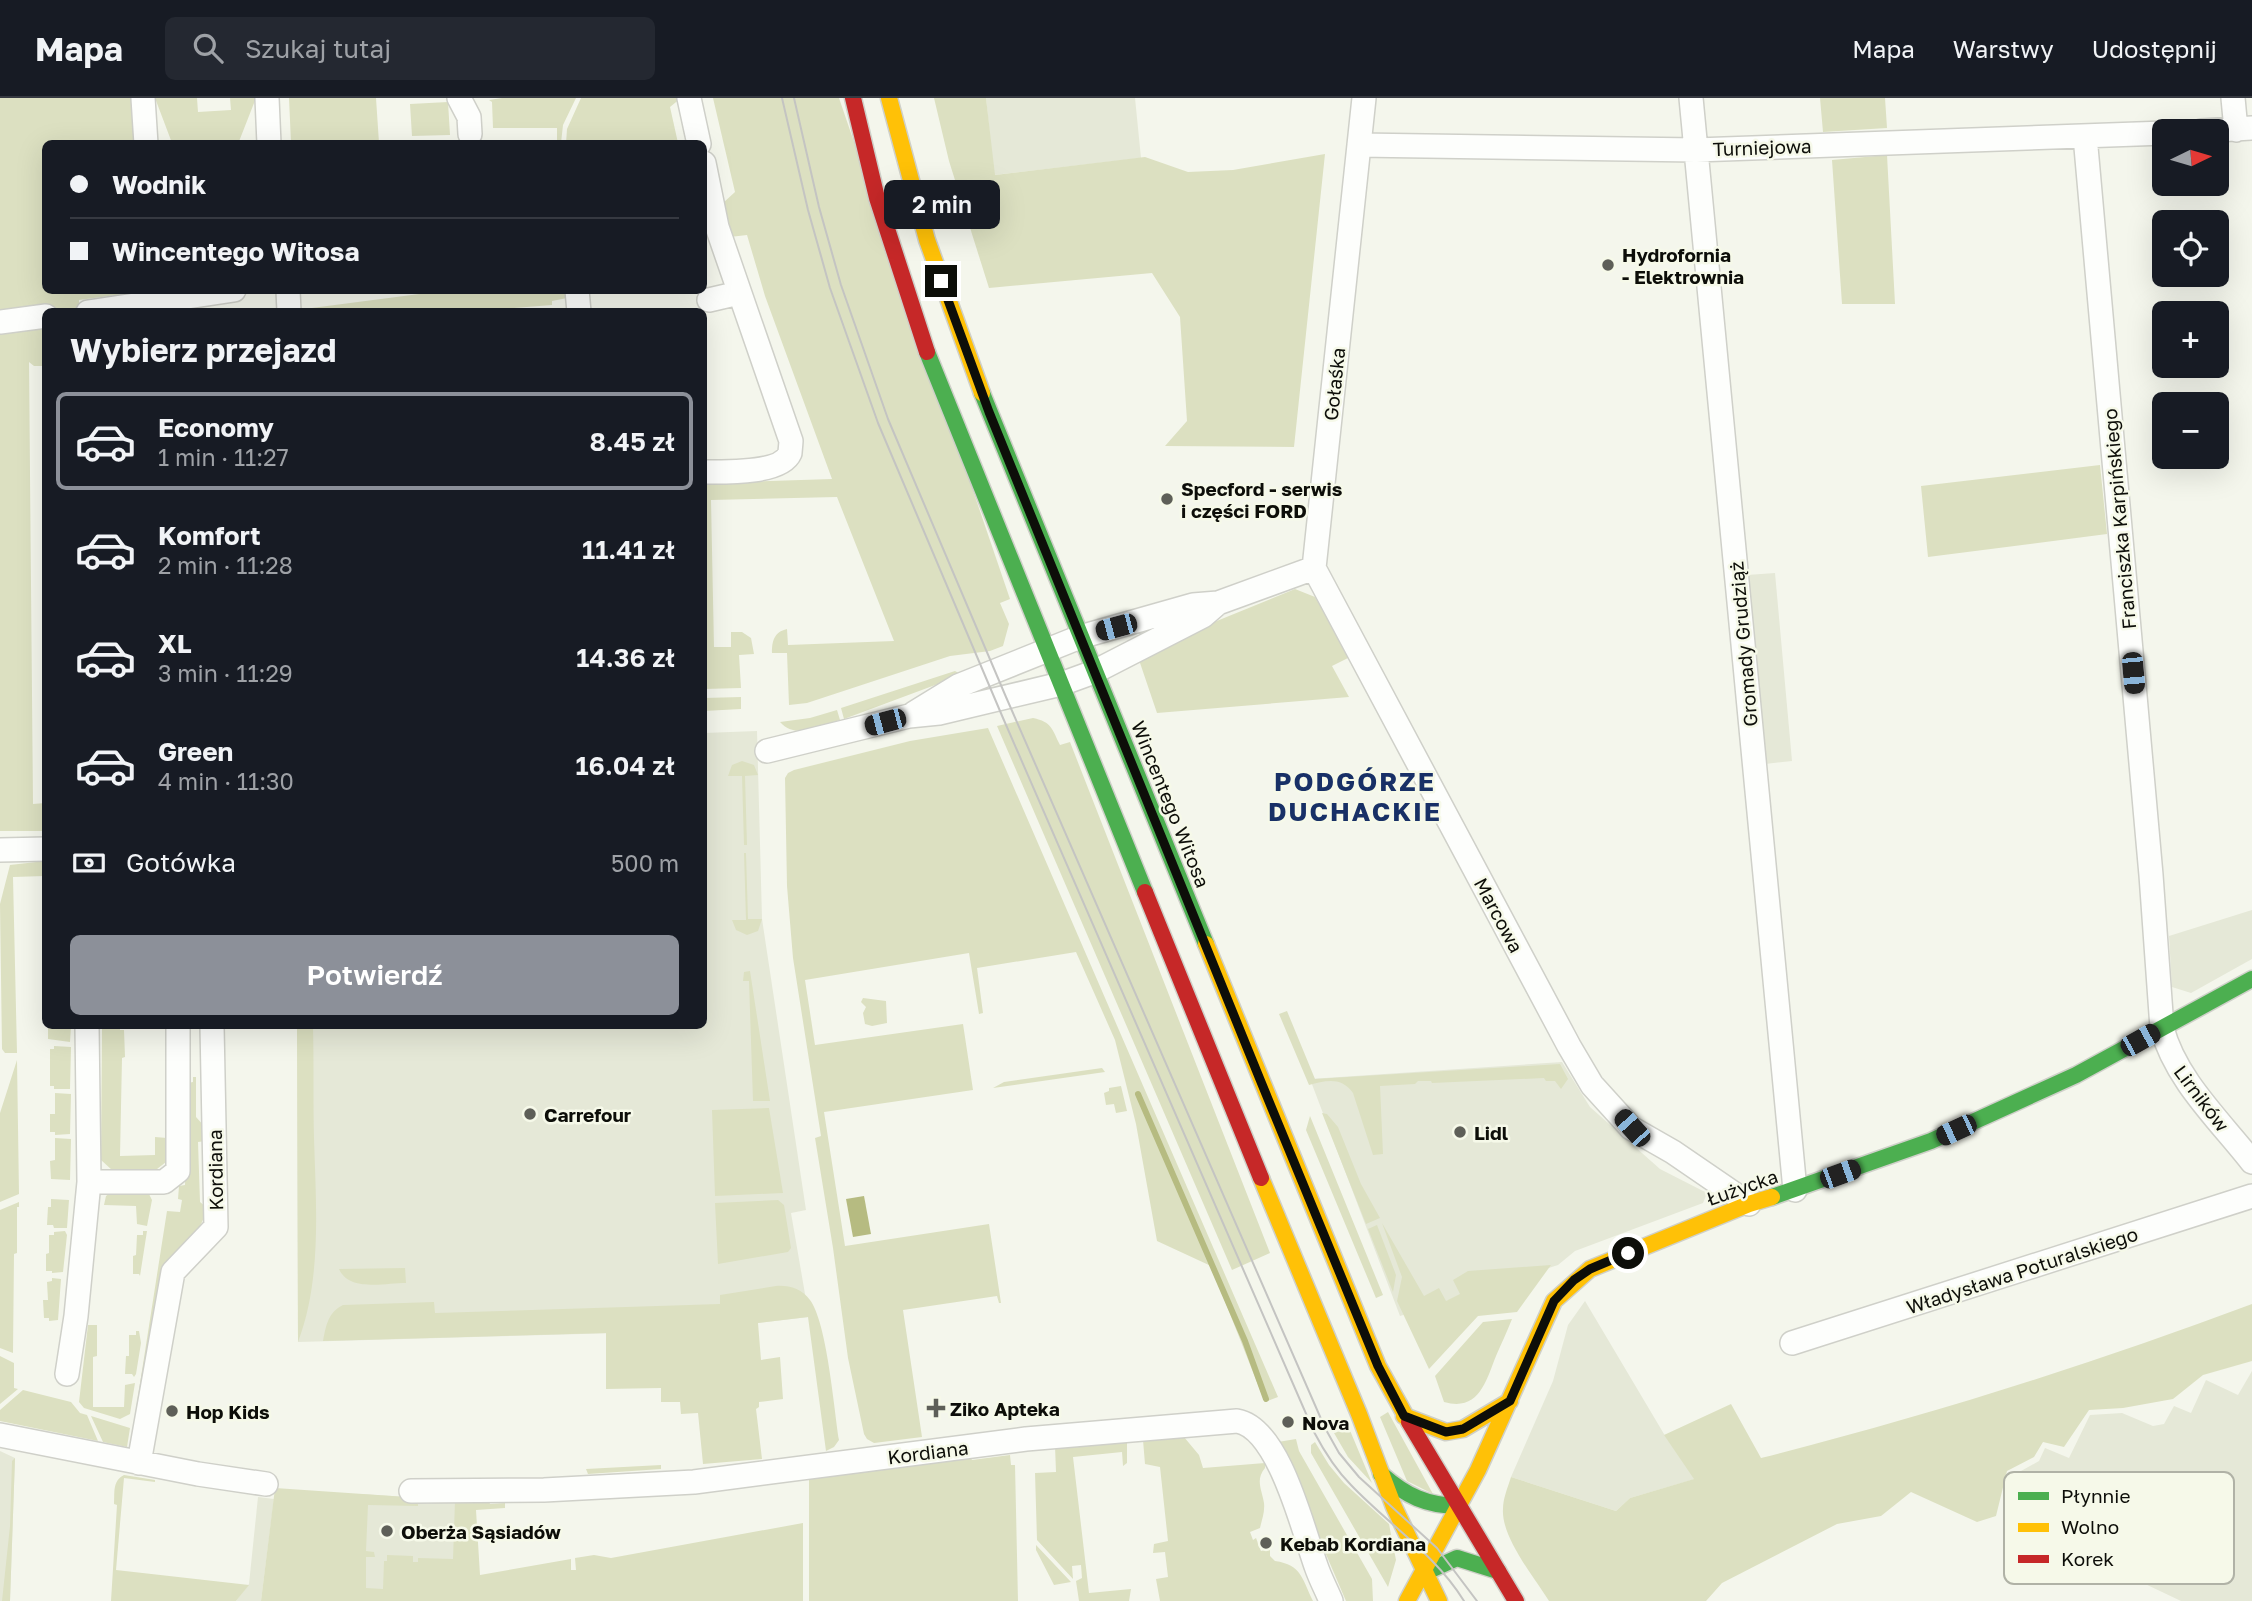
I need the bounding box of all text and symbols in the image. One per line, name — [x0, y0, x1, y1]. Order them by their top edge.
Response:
search box — [165, 17, 655, 80]
text: Mapa — [35, 29, 123, 68]
icon: search — [189, 29, 227, 67]
text: Szukaj tutaj — [245, 33, 391, 64]
text: Mapa — [1852, 34, 1915, 63]
text: Warstwy — [1953, 34, 2054, 63]
text: Udostępnij — [2092, 34, 2217, 63]
north arrow — [2152, 119, 2230, 196]
map controls — [2152, 119, 2229, 469]
street label: Turniejowa — [1712, 134, 1812, 160]
text: Wodnik — [112, 169, 206, 200]
callout: 2 min — [883, 180, 999, 228]
text: 2 min — [912, 190, 972, 218]
button: locate — [2152, 210, 2229, 287]
text: Wincentego Witosa — [112, 236, 359, 267]
place label: Hydrofornia - Elektrownia — [1622, 243, 1744, 288]
marker: Hydrofornia - Elektrownia — [1600, 257, 1616, 273]
route end — [925, 265, 957, 297]
button: + — [2152, 301, 2229, 378]
text: Wybierz przejazd — [70, 331, 336, 369]
street label: Gołaśka — [1319, 346, 1349, 422]
button: − — [2152, 392, 2229, 469]
street label: Franciszka Karpińskiego — [2098, 408, 2140, 630]
icon: car — [74, 410, 137, 473]
text: Economy — [158, 412, 274, 443]
text: 8.45 zł — [589, 426, 675, 457]
text: 1 min · 11:27 — [158, 443, 289, 471]
place label: Specford - serwis i części FORD — [1181, 477, 1343, 522]
marker: Specford - serwis i części FORD — [1159, 491, 1175, 507]
icon: car — [74, 518, 137, 581]
text: Komfort — [158, 520, 261, 551]
text: 11.41 zł — [582, 534, 675, 565]
text: 2 min · 11:28 — [158, 551, 293, 579]
street label: Gromady Grudziąż — [1724, 560, 1762, 728]
car — [1093, 611, 1140, 643]
icon: car — [74, 626, 137, 689]
text: XL — [158, 628, 192, 659]
text: 14.36 zł — [576, 642, 675, 673]
car — [2121, 651, 2146, 695]
text: 3 min · 11:29 — [158, 659, 293, 687]
car — [862, 706, 909, 738]
street label: Wincentego Witosa — [1127, 717, 1215, 891]
icon: car — [74, 734, 137, 797]
text: Green — [158, 736, 233, 767]
text: 16.04 zł — [575, 750, 675, 781]
district label: PODGÓRZE DUCHACKIE — [1268, 766, 1442, 827]
text: 4 min · 11:30 — [158, 767, 294, 795]
icon: cash — [70, 844, 108, 882]
text: Gotówka — [126, 847, 236, 878]
text: 500 m — [611, 849, 679, 877]
street label: Marcowa — [1470, 874, 1528, 956]
button: Potwierdź — [70, 935, 679, 1015]
car — [2117, 1021, 2164, 1059]
street label: Lirników — [2170, 1060, 2234, 1136]
place label: Carrefour — [544, 1103, 632, 1126]
car — [1611, 1105, 1654, 1151]
marker: Carrefour — [522, 1106, 538, 1122]
car — [1933, 1112, 1980, 1148]
place label: Lidl — [1474, 1121, 1508, 1144]
marker: Lidl — [1452, 1124, 1468, 1140]
street label: Kordiana — [203, 1129, 227, 1211]
car — [1817, 1157, 1864, 1191]
street label: Łużycka — [1703, 1164, 1781, 1210]
street label: Władysława Poturalskiego — [1903, 1222, 2141, 1318]
route start — [1612, 1237, 1644, 1269]
place label: Ziko Apteka — [950, 1397, 1060, 1420]
place label: Hop Kids — [186, 1400, 270, 1423]
marker: Ziko Apteka — [928, 1400, 944, 1416]
marker: Hop Kids — [164, 1403, 180, 1419]
place label: Nova — [1302, 1411, 1349, 1434]
marker: Nova — [1280, 1414, 1296, 1430]
street label: Kordiana — [886, 1436, 970, 1468]
legend — [2004, 1472, 2234, 1584]
text: Płynnie — [2061, 1484, 2130, 1507]
text: Wolno — [2061, 1515, 2119, 1538]
place label: Oberża Sąsiadów — [401, 1520, 561, 1543]
marker: Oberża Sąsiadów — [379, 1523, 395, 1539]
place label: Kebab Kordiana — [1280, 1532, 1426, 1555]
marker: Kebab Kordiana — [1258, 1535, 1274, 1551]
text: Korek — [2061, 1547, 2114, 1570]

